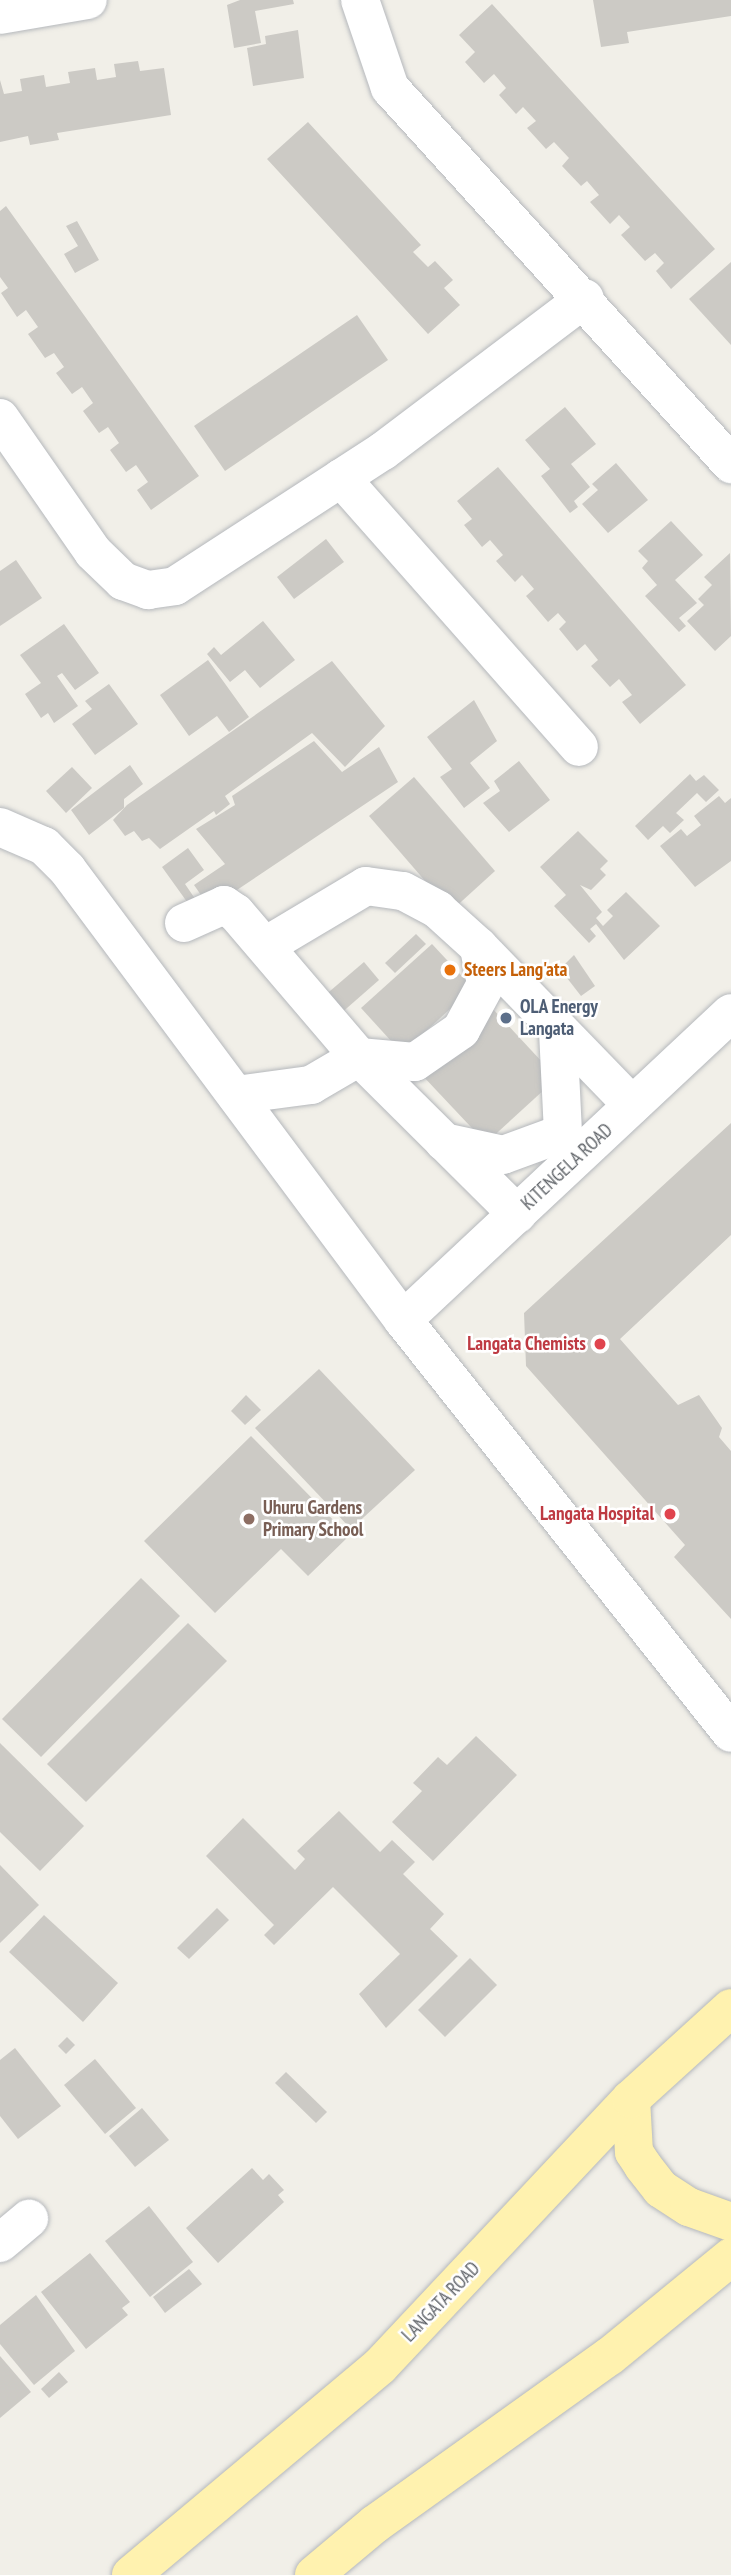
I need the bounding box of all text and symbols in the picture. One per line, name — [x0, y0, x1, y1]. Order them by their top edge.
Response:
place label: Steers Lang'ata — [464, 959, 567, 981]
marker: Steers Lang'ata — [442, 962, 458, 978]
place label: OLA Energy Langata — [520, 996, 599, 1040]
marker: OLA Energy Langata — [498, 1010, 514, 1026]
street label: KITENGELA ROAD — [517, 1119, 617, 1215]
place label: Langata Chemists — [467, 1333, 586, 1355]
marker: Langata Chemists — [592, 1336, 608, 1352]
place label: Uhuru Gardens Primary School — [263, 1497, 364, 1541]
place label: Langata Hospital — [540, 1503, 654, 1525]
marker: Langata Hospital — [660, 1504, 680, 1524]
marker: Uhuru Gardens Primary School — [241, 1511, 257, 1527]
street label: LANGATA ROAD — [397, 2257, 485, 2347]

